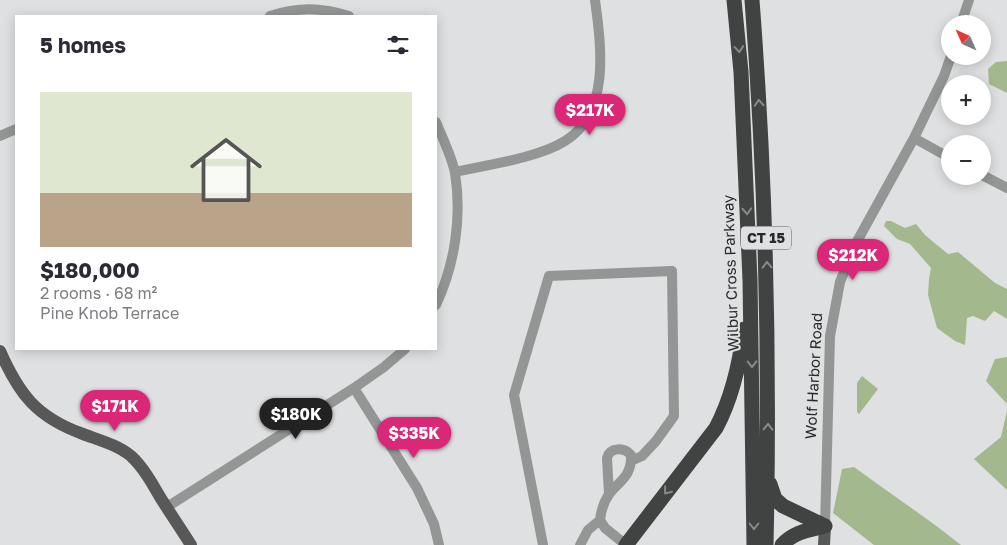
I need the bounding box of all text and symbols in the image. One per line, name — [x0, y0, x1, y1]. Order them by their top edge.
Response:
north arrow — [941, 15, 991, 65]
map controls — [941, 15, 991, 185]
icon: filters — [384, 31, 412, 59]
text: 5 homes — [40, 32, 126, 58]
one-way arrow — [733, 45, 744, 53]
button: + — [941, 75, 991, 125]
pin: $217K — [555, 94, 625, 136]
one-way arrow — [754, 98, 765, 106]
text: $217K — [565, 100, 615, 120]
icon: home — [181, 125, 271, 215]
button: − — [941, 135, 991, 185]
street label: Wilbur Cross Parkway — [718, 194, 742, 352]
one-way arrow — [742, 207, 753, 215]
road number: CT 15 — [741, 227, 791, 250]
pin: $212K — [818, 238, 888, 281]
text: $212K — [828, 245, 878, 265]
text: $180,000 — [40, 257, 140, 283]
one-way arrow — [761, 261, 772, 269]
text: 2 rooms · 68 m² — [40, 283, 157, 303]
text: Pine Knob Terrace — [40, 303, 179, 323]
street label: Wolf Harbor Road — [801, 312, 825, 440]
one-way arrow — [747, 360, 757, 368]
pin: $171K — [80, 390, 150, 432]
text: $171K — [91, 396, 139, 416]
pin: $180K — [261, 398, 331, 440]
text: $180K — [270, 404, 322, 424]
pin: $335K — [379, 416, 449, 459]
text: $335K — [388, 423, 440, 443]
one-way arrow — [763, 423, 773, 431]
one-way arrow — [665, 485, 673, 494]
one-way arrow — [749, 523, 759, 531]

